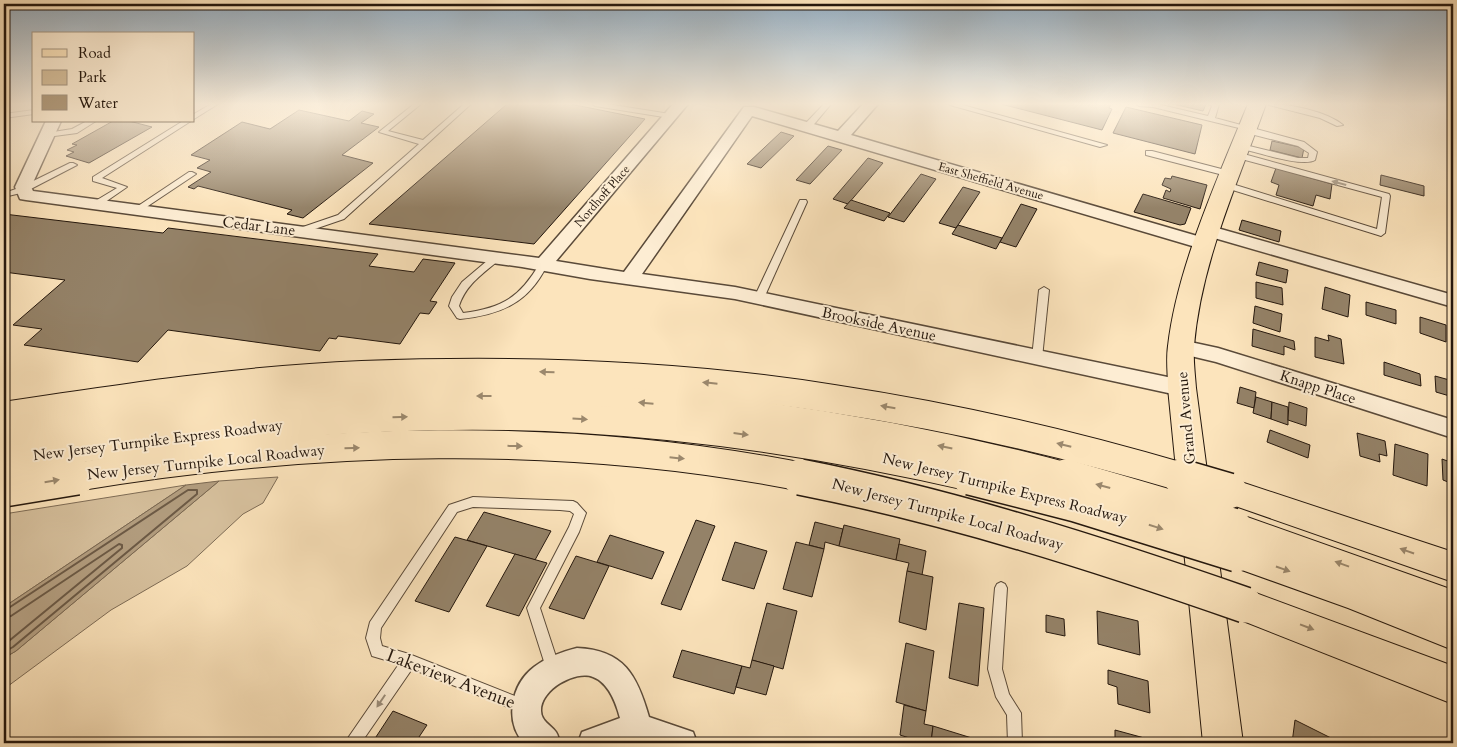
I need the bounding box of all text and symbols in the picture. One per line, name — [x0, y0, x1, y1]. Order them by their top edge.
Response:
legend — [32, 32, 195, 122]
text: Road — [78, 43, 111, 63]
text: Park — [78, 67, 107, 87]
text: Water — [77, 93, 119, 113]
street label: East Sheffield Avenue — [936, 158, 1046, 204]
street label: Nordhoff Place — [571, 162, 633, 230]
one-way arrow — [1331, 179, 1346, 187]
street label: Cedar Lane — [221, 212, 297, 240]
street label: Brookside Avenue — [820, 302, 938, 346]
street label: Knapp Place — [1277, 365, 1359, 409]
one-way arrow — [539, 368, 555, 376]
street label: Grand Avenue — [1172, 371, 1200, 465]
one-way arrow — [701, 379, 717, 387]
one-way arrow — [475, 392, 491, 400]
one-way arrow — [638, 398, 654, 406]
one-way arrow — [880, 403, 896, 411]
one-way arrow — [392, 413, 408, 421]
street label: New Jersey Turnpike Express Roadway — [32, 415, 284, 465]
one-way arrow — [572, 416, 588, 424]
one-way arrow — [734, 431, 750, 439]
street label: New Jersey Turnpike Local Roadway — [86, 440, 326, 484]
one-way arrow — [1056, 441, 1072, 449]
one-way arrow — [507, 442, 523, 450]
one-way arrow — [345, 443, 361, 451]
one-way arrow — [937, 443, 952, 451]
street label: New Jersey Turnpike Express Roadway — [881, 448, 1130, 528]
one-way arrow — [669, 454, 685, 462]
street label: New Jersey Turnpike Local Roadway — [830, 473, 1066, 555]
one-way arrow — [44, 476, 60, 484]
one-way arrow — [1095, 481, 1110, 489]
one-way arrow — [1148, 523, 1163, 531]
one-way arrow — [1400, 547, 1415, 554]
one-way arrow — [1335, 560, 1349, 568]
one-way arrow — [1276, 566, 1291, 574]
one-way arrow — [1300, 623, 1315, 631]
street label: Lakeview Avenue — [383, 643, 519, 715]
one-way arrow — [376, 695, 386, 708]

